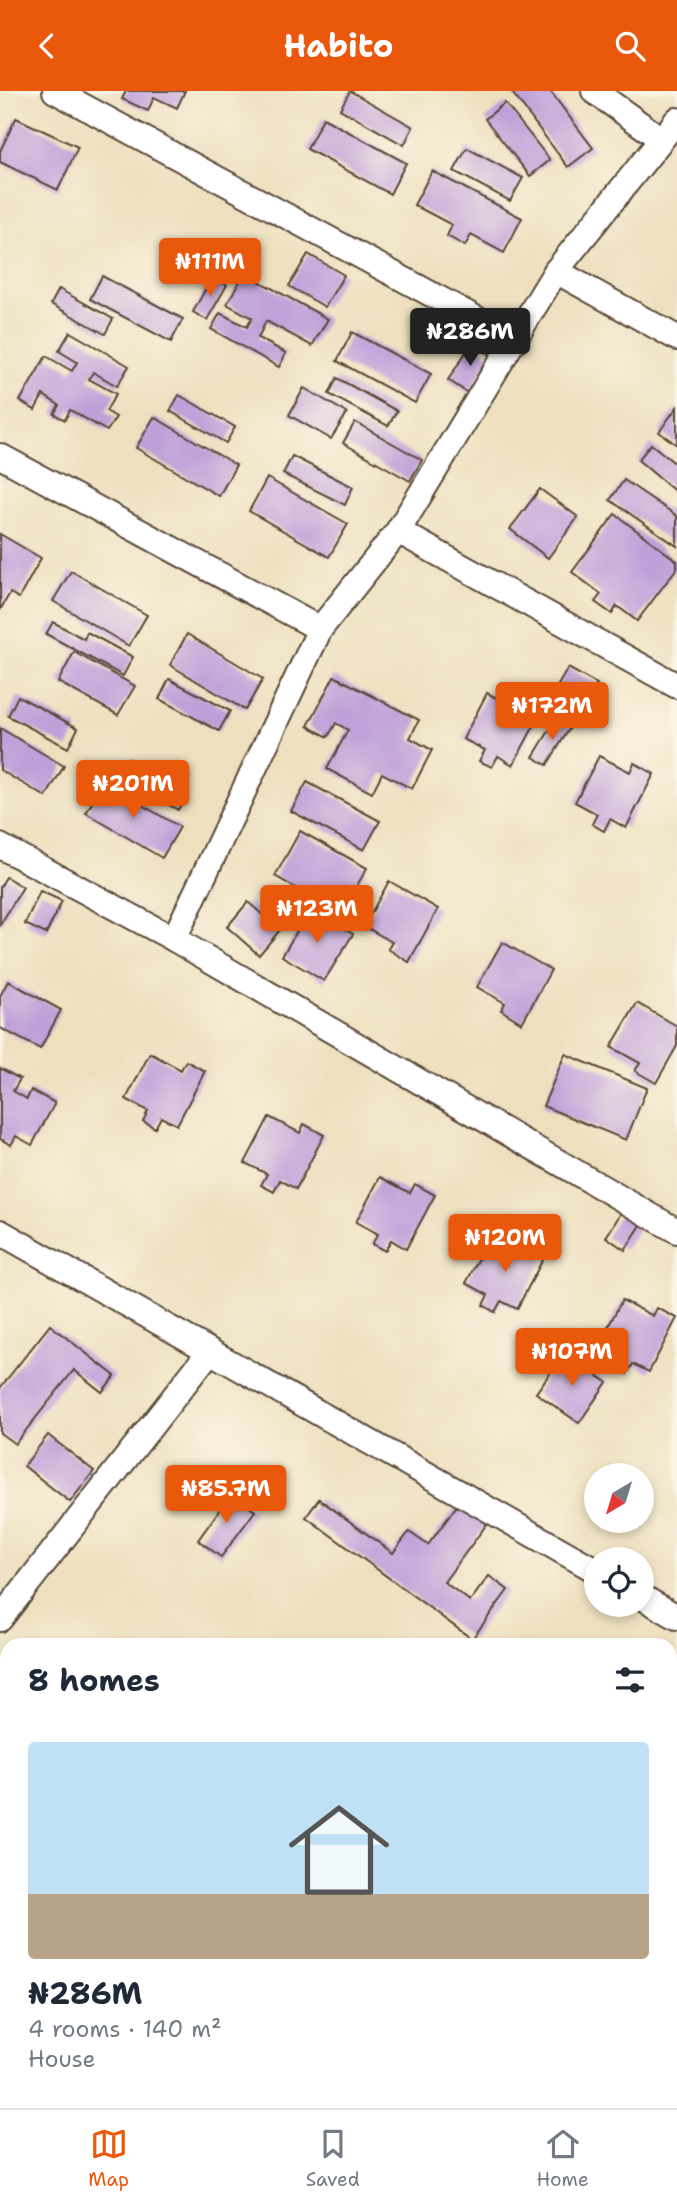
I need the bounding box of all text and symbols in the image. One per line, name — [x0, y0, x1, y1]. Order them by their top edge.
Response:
text: Habito — [283, 24, 394, 67]
icon: back — [28, 27, 66, 65]
icon: search — [611, 27, 649, 65]
pin: ₦111M — [161, 239, 259, 298]
text: ₦111M — [175, 246, 245, 276]
pin: ₦286M — [421, 309, 519, 368]
text: ₦286M — [426, 316, 514, 346]
pin: ₦172M — [503, 683, 601, 742]
text: ₦172M — [512, 690, 592, 720]
pin: ₦201M — [84, 761, 182, 820]
text: ₦201M — [92, 768, 174, 798]
pin: ₦123M — [268, 885, 366, 945]
text: ₦123M — [276, 893, 358, 923]
pin: ₦120M — [456, 1215, 554, 1274]
text: ₦120M — [464, 1222, 546, 1252]
pin: ₦107M — [523, 1329, 621, 1388]
text: ₦107M — [531, 1336, 613, 1366]
north arrow — [584, 1463, 654, 1533]
map controls — [584, 1463, 654, 1617]
pin: ₦85.7M — [169, 1465, 283, 1525]
text: ₦85.7M — [181, 1473, 271, 1503]
button: locate — [584, 1547, 654, 1617]
text: 8 homes — [28, 1660, 160, 1701]
icon: filters — [611, 1661, 649, 1699]
icon: home — [276, 1787, 402, 1913]
text: ₦286M — [28, 1973, 142, 2014]
text: 4 rooms · 140 m² — [28, 2014, 222, 2044]
text: House — [28, 2044, 96, 2074]
tab: Map — [88, 2125, 129, 2192]
tab: Saved — [306, 2125, 360, 2192]
tab: Home — [536, 2125, 589, 2192]

